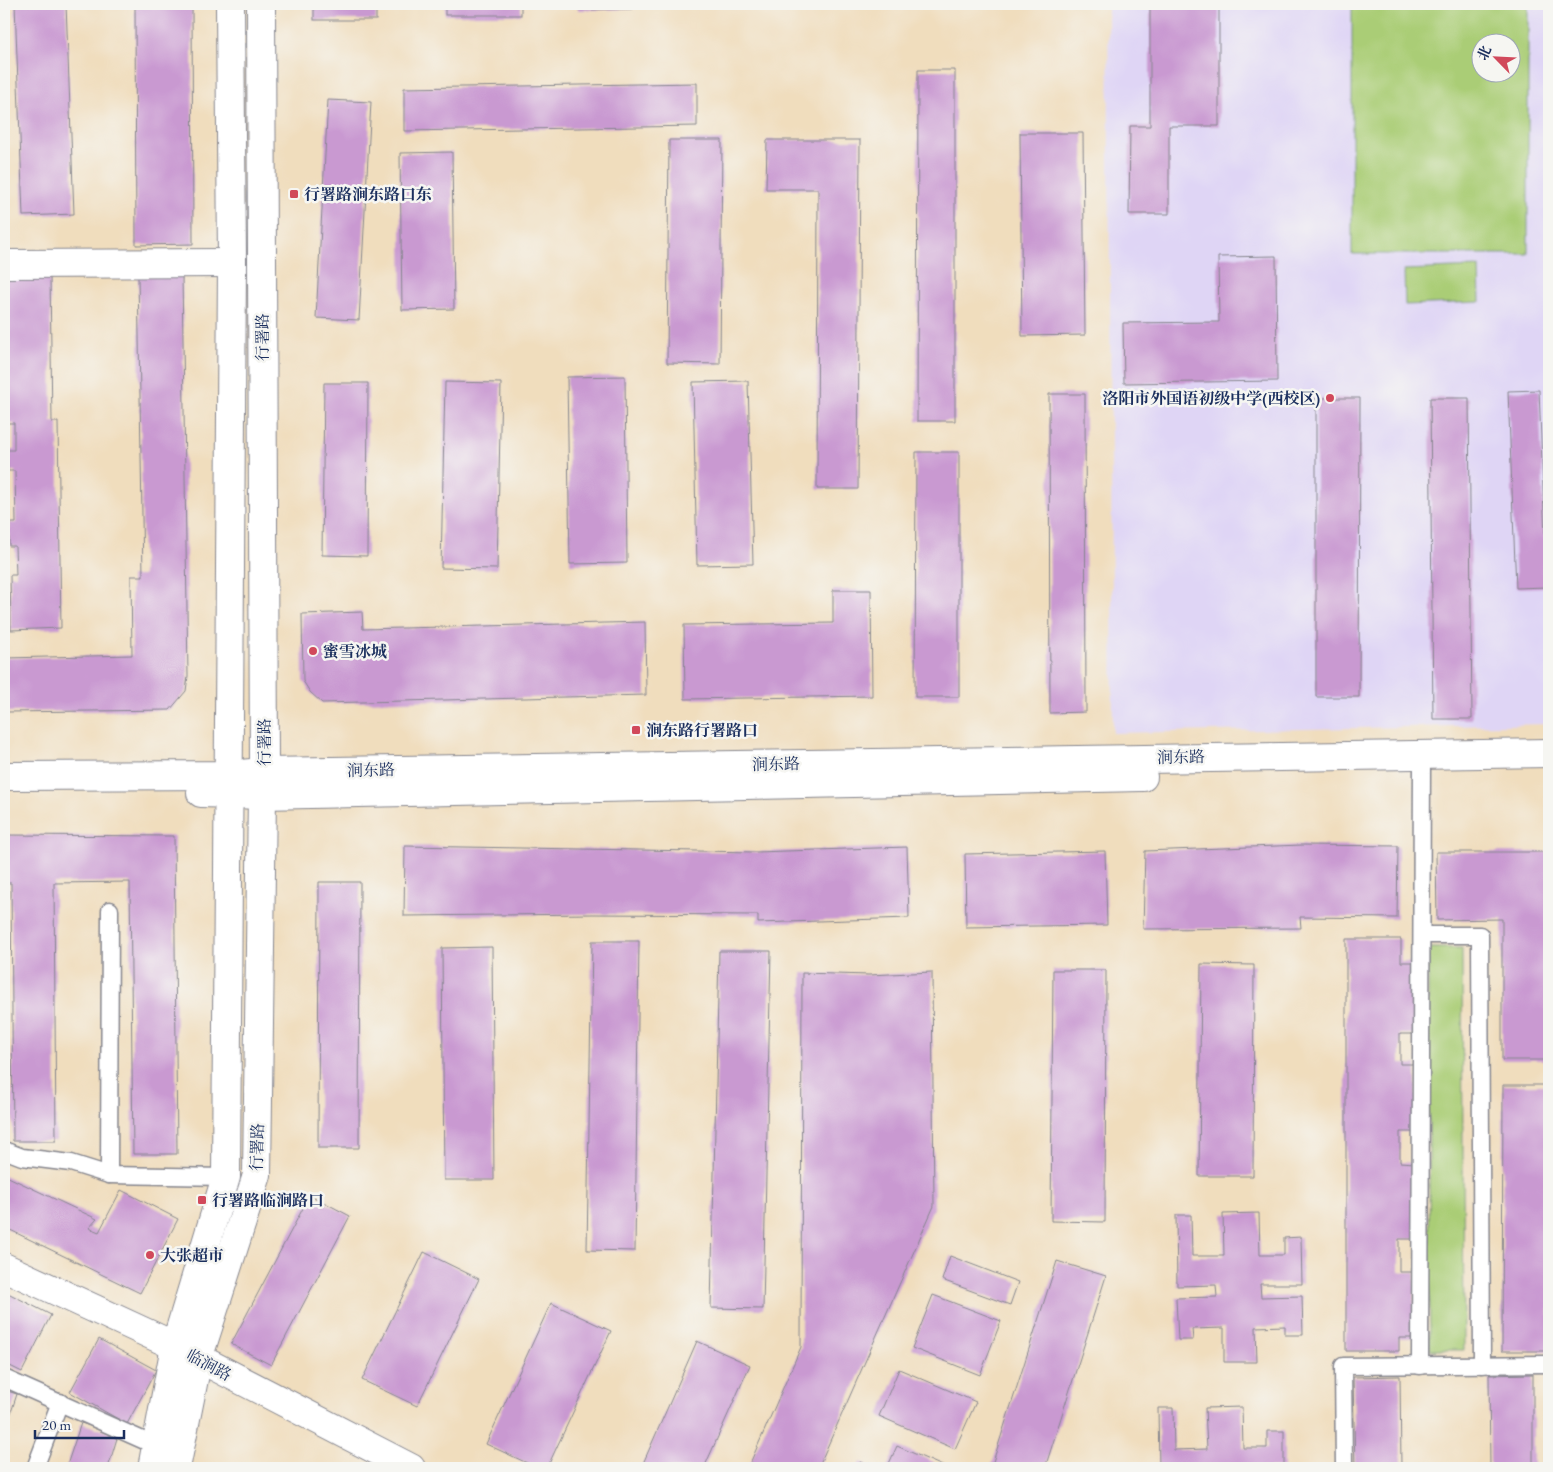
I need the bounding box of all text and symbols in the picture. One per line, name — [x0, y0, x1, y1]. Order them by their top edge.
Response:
north arrow — [1470, 32, 1520, 82]
text: 北 — [1473, 43, 1495, 63]
place label: 行署路涧东路口东 — [304, 184, 432, 205]
marker: 行署路涧东路口东 — [288, 188, 300, 200]
street label: 行署路 — [252, 313, 273, 361]
place label: 洛阳市外国语初级中学(西校区) — [1102, 388, 1320, 409]
marker: 洛阳市外国语初级中学(西校区) — [1324, 392, 1336, 404]
place label: 蜜雪冰城 — [323, 641, 387, 662]
marker: 蜜雪冰城 — [307, 645, 319, 657]
street label: 行署路 — [254, 718, 275, 766]
place label: 涧东路行署路口 — [646, 720, 758, 741]
marker: 涧东路行署路口 — [630, 724, 642, 736]
street label: 涧东路 — [1157, 746, 1205, 768]
street label: 涧东路 — [752, 753, 800, 775]
street label: 涧东路 — [347, 759, 395, 781]
street label: 行署路 — [246, 1123, 268, 1171]
place label: 行署路临涧路口 — [212, 1190, 324, 1211]
marker: 行署路临涧路口 — [196, 1194, 208, 1206]
place label: 大张超市 — [160, 1245, 224, 1266]
marker: 大张超市 — [144, 1249, 156, 1261]
street label: 临涧路 — [183, 1344, 235, 1386]
scale bar — [35, 1407, 124, 1439]
text: 20 m — [42, 1415, 71, 1434]

